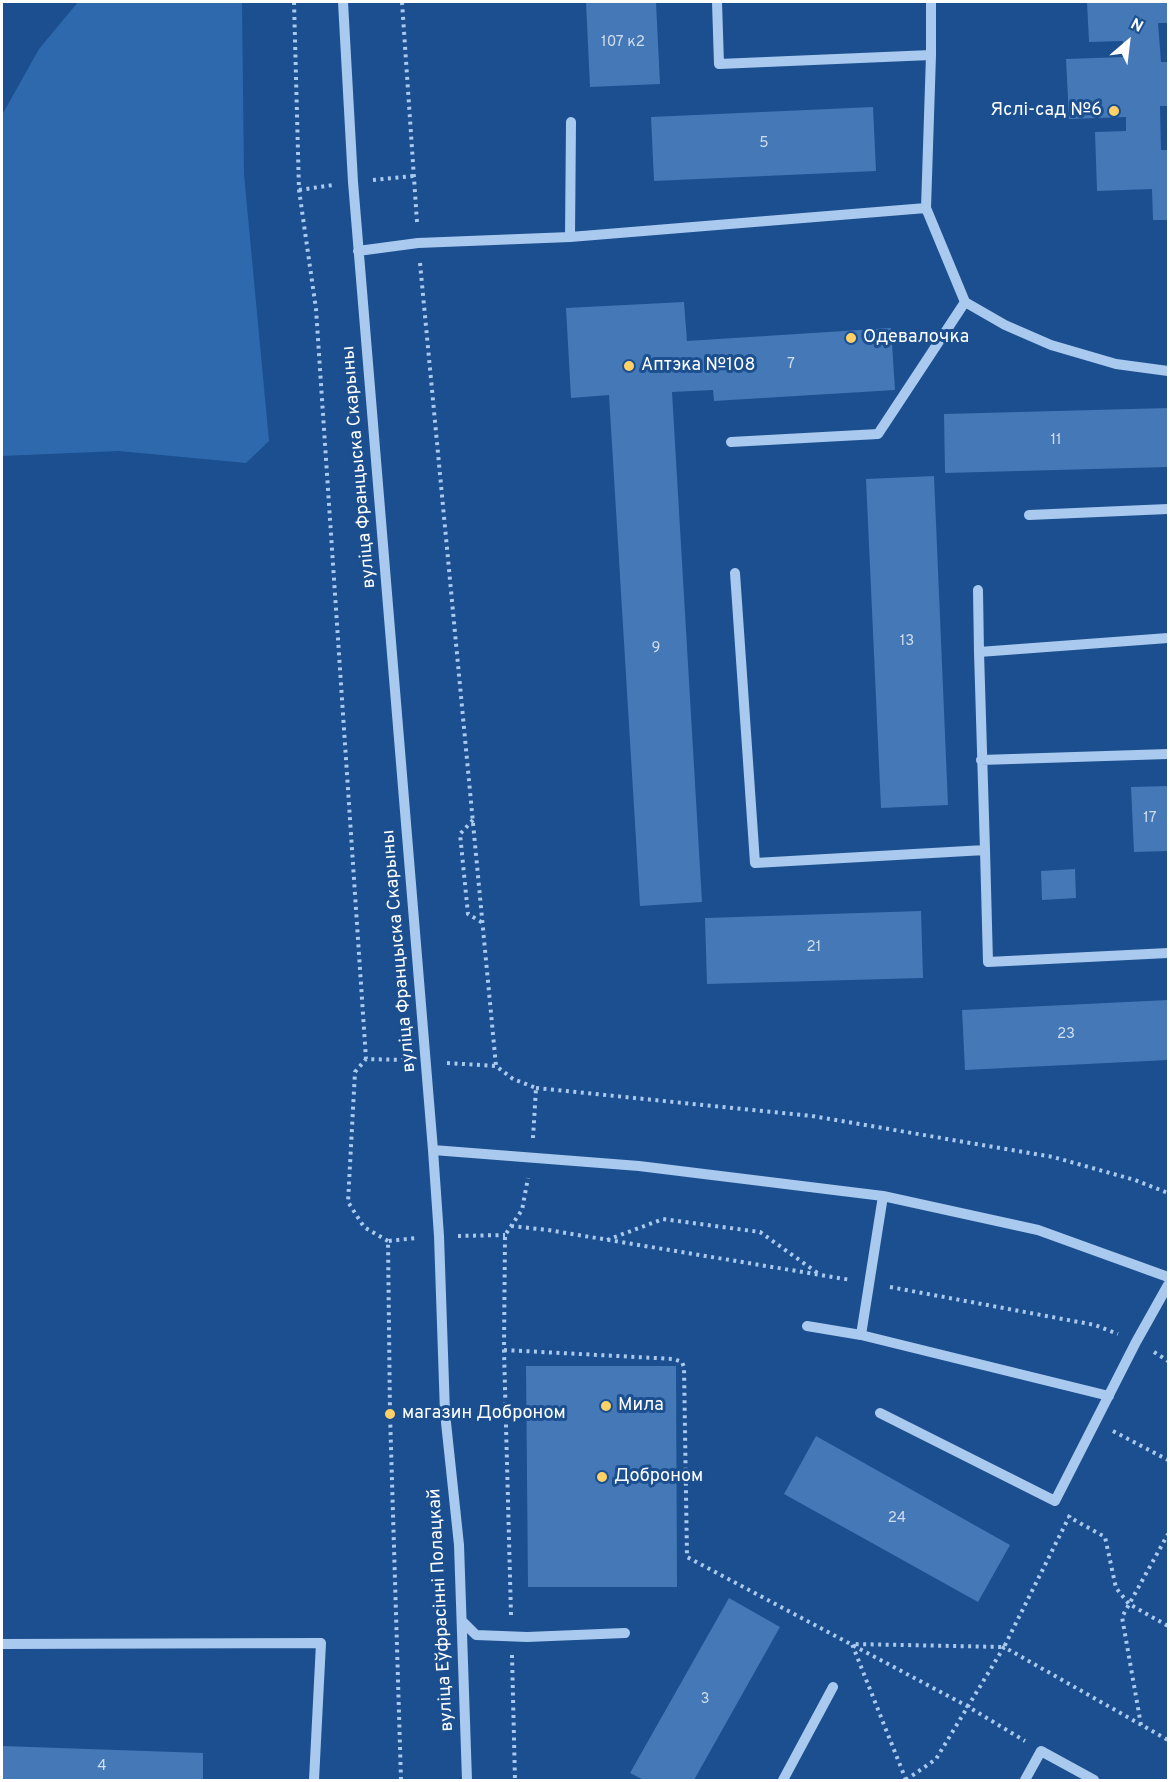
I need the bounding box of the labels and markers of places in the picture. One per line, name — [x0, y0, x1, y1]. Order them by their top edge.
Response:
place label: Яслі-сад №6 — [990, 100, 1102, 122]
marker: Яслі-сад №6 — [1107, 104, 1121, 118]
place label: Одевалочка — [863, 327, 969, 349]
marker: Одевалочка — [844, 331, 858, 345]
place label: Аптэка №108 — [641, 355, 755, 377]
marker: Аптэка №108 — [622, 359, 636, 373]
place label: Мила — [618, 1395, 664, 1417]
marker: Мила — [599, 1399, 613, 1413]
place label: магазин Доброном — [402, 1403, 566, 1425]
marker: магазин Доброном — [383, 1407, 397, 1421]
place label: Доброном — [614, 1466, 703, 1488]
marker: Доброном — [595, 1470, 609, 1484]

